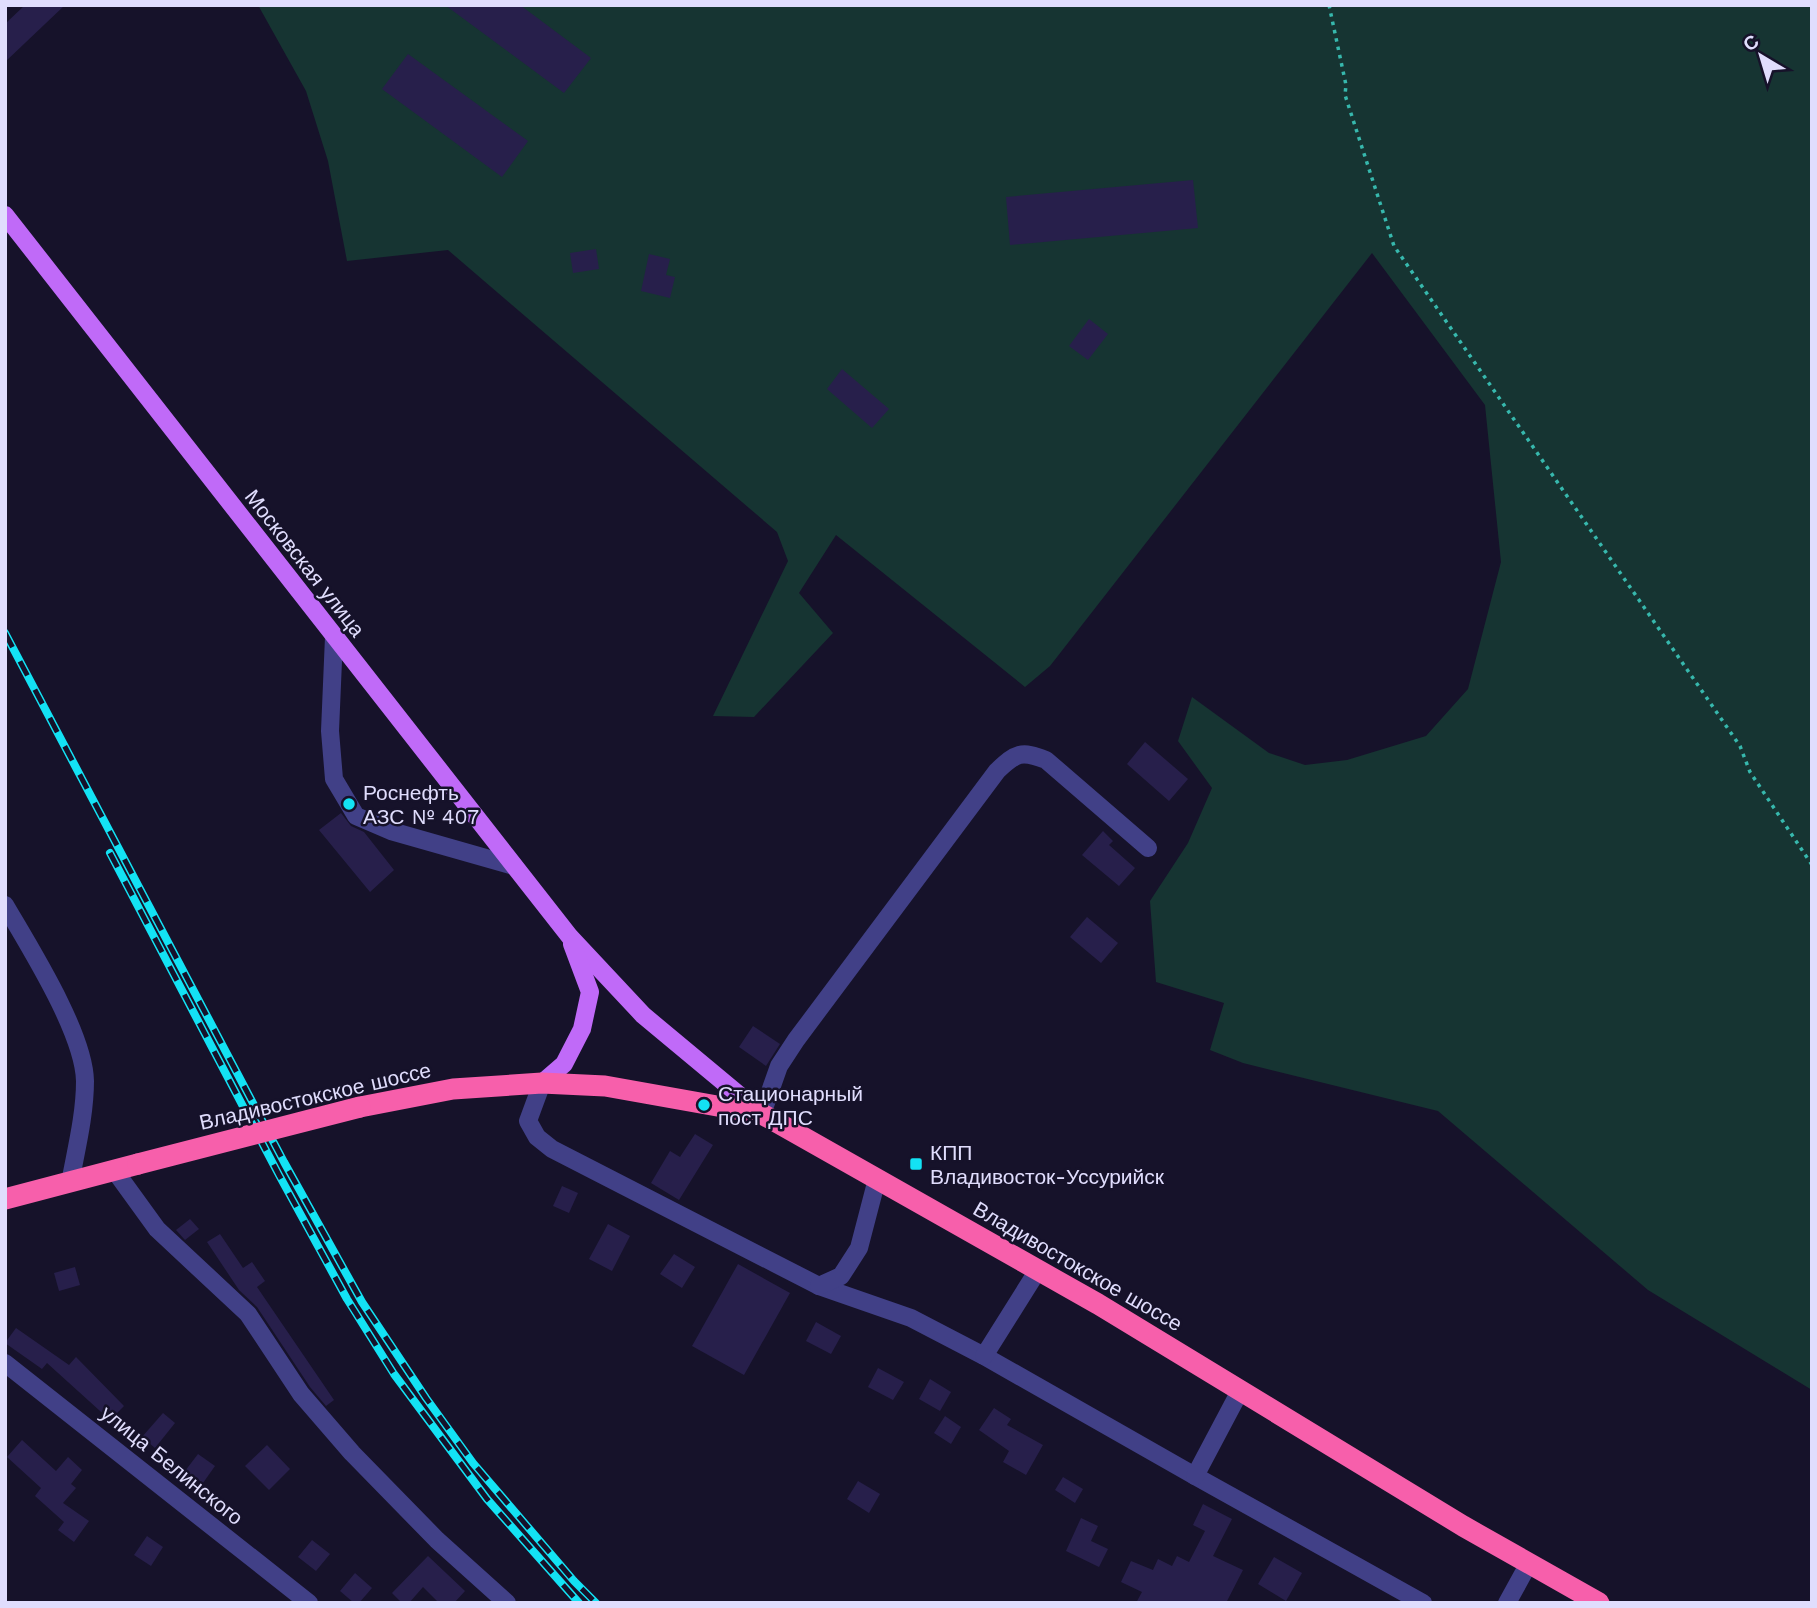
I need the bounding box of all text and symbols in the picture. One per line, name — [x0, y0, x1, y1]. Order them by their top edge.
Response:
north arrow — [1726, 21, 1796, 91]
text: С — [1738, 30, 1764, 56]
street label: Московская улица — [240, 484, 370, 642]
place label: Роснефть АЗС № 407 — [363, 780, 479, 829]
marker: Роснефть АЗС № 407 — [341, 796, 357, 812]
street label: Владивостокское шоссе — [197, 1057, 433, 1135]
place label: Стационарный пост ДПС — [718, 1081, 863, 1130]
marker: Стационарный пост ДПС — [696, 1097, 712, 1113]
place label: КПП Владивосток-Уссурийск — [930, 1140, 1165, 1189]
marker: КПП Владивосток-Уссурийск — [908, 1156, 924, 1172]
street label: Владивостокское шоссе — [969, 1196, 1187, 1336]
street label: улица Белинского — [96, 1400, 248, 1530]

